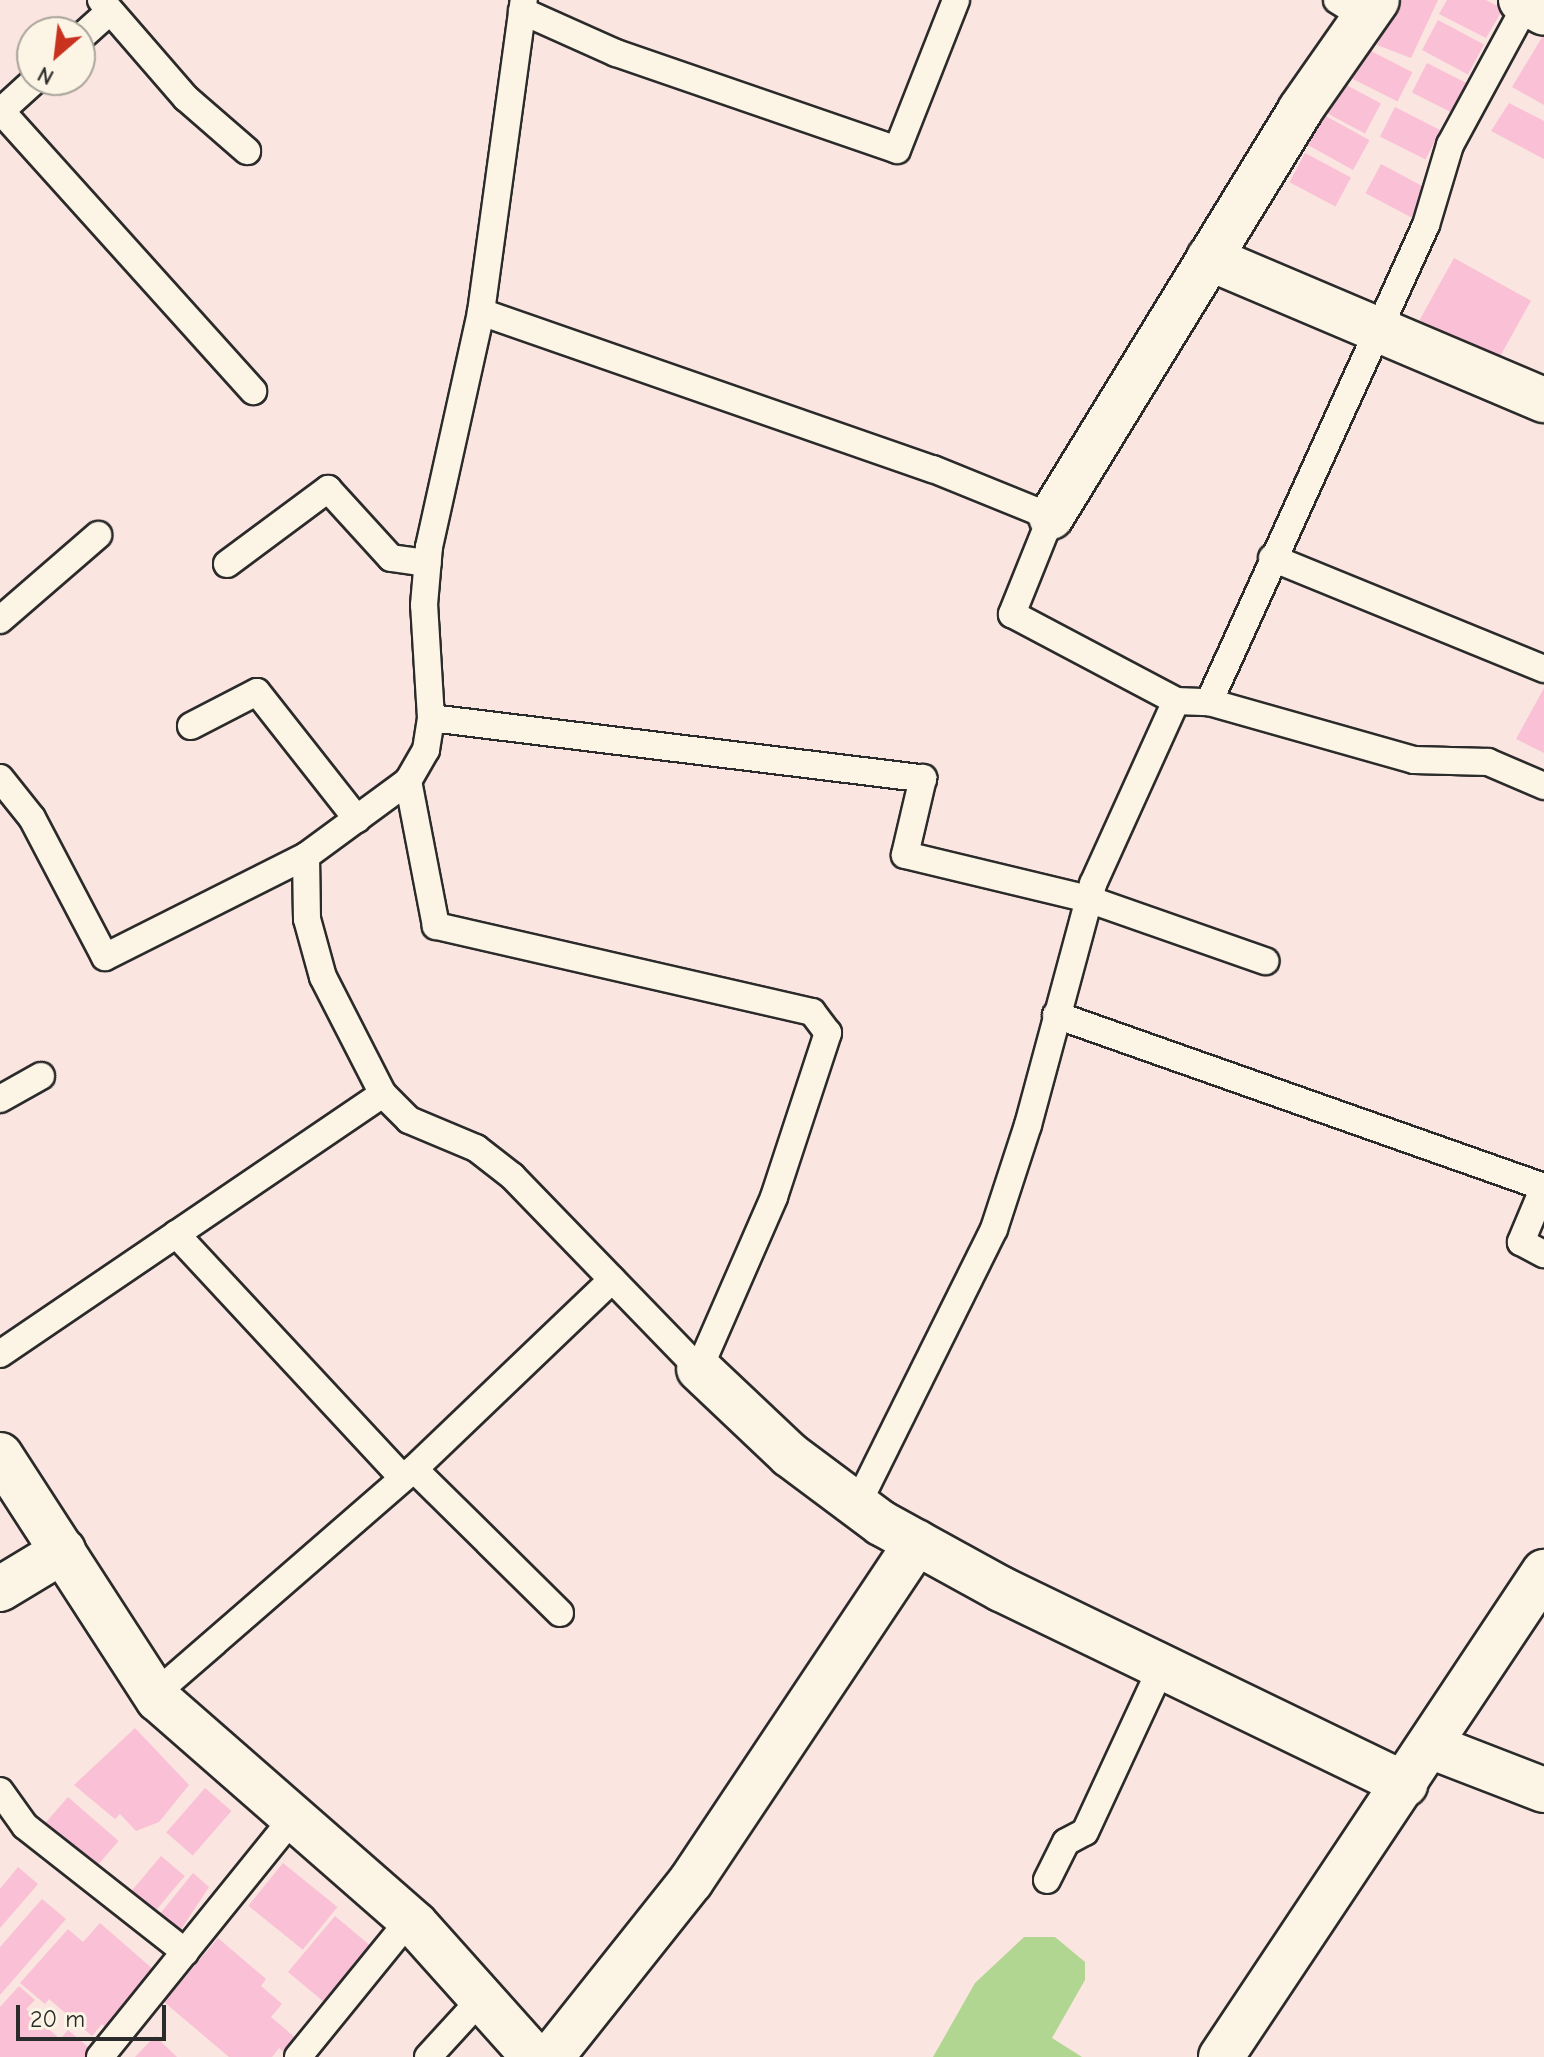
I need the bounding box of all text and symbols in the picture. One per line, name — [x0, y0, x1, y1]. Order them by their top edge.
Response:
north arrow — [16, 16, 96, 96]
text: N — [33, 61, 58, 90]
scale bar — [20, 1989, 170, 2039]
text: 20 m — [30, 2005, 85, 2033]

